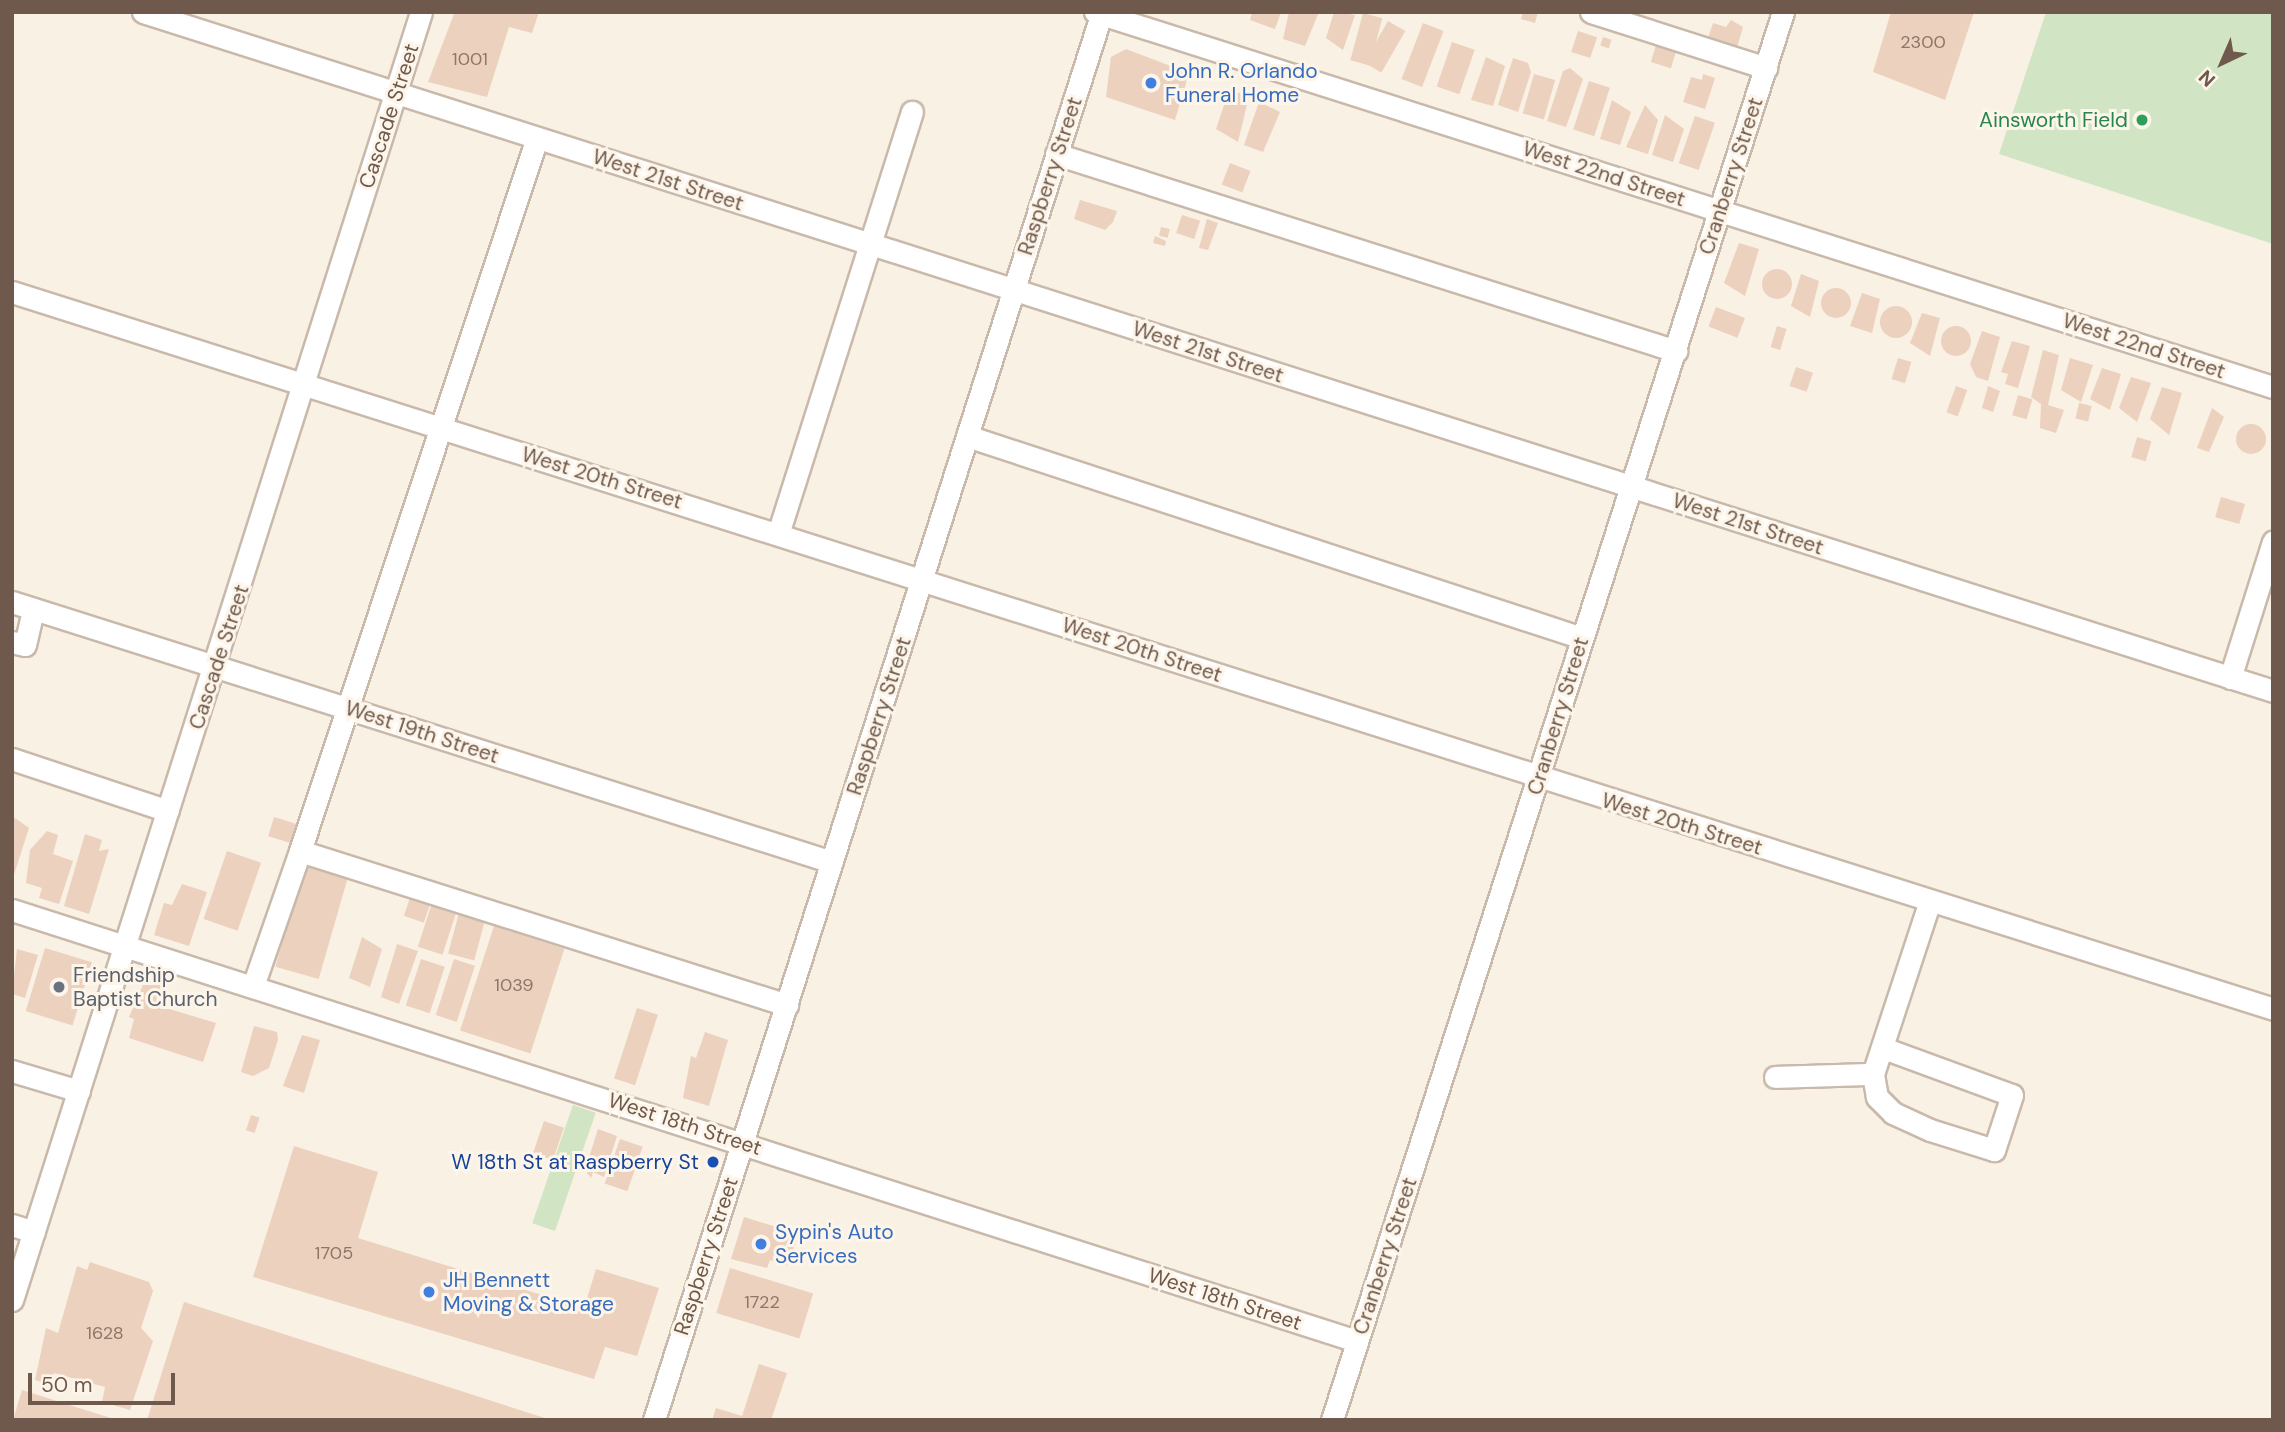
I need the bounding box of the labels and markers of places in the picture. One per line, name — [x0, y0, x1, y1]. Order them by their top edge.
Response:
place label: John R. Orlando Funeral Home — [1165, 58, 1318, 108]
marker: John R. Orlando Funeral Home — [1143, 75, 1159, 91]
place label: Ainsworth Field — [1979, 107, 2128, 133]
marker: Ainsworth Field — [2134, 112, 2150, 128]
place label: Friendship Baptist Church — [73, 962, 218, 1012]
marker: Friendship Baptist Church — [51, 979, 67, 995]
place label: W 18th St at Raspberry St — [451, 1149, 699, 1175]
marker: W 18th St at Raspberry St — [705, 1154, 721, 1170]
place label: Sypin's Auto Services — [775, 1219, 894, 1269]
marker: Sypin's Auto Services — [753, 1236, 769, 1252]
place label: JH Bennett Moving & Storage — [443, 1267, 614, 1317]
marker: JH Bennett Moving & Storage — [421, 1284, 437, 1300]

